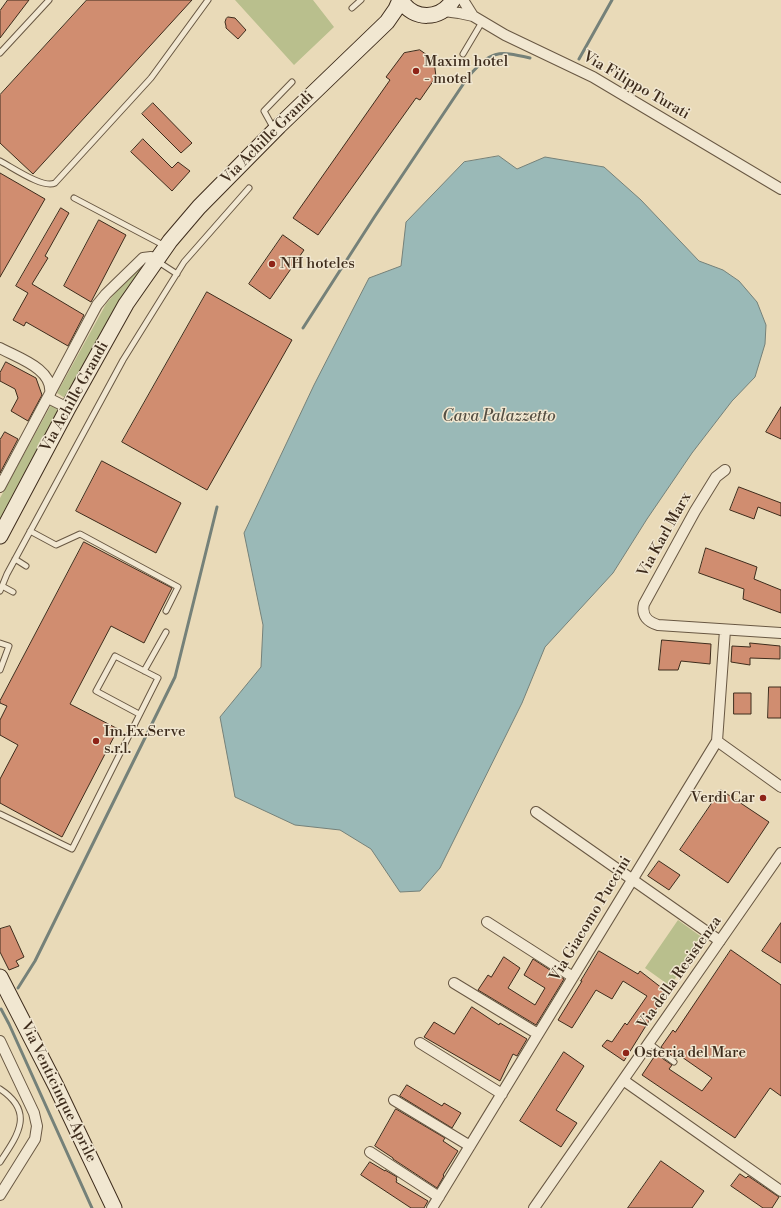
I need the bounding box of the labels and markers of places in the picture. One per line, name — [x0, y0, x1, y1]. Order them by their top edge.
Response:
place label: Maxim hotel - motel — [424, 53, 508, 88]
marker: Maxim hotel - motel — [411, 66, 421, 76]
place label: NH hoteles — [280, 255, 355, 273]
marker: NH hoteles — [267, 259, 277, 269]
place label: Im.Ex.Serve s.r.l. — [104, 723, 186, 758]
marker: Im.Ex.Serve s.r.l. — [91, 736, 101, 746]
place label: Verdi Car — [691, 789, 755, 807]
marker: Verdi Car — [758, 793, 768, 803]
place label: Osteria del Mare — [634, 1044, 746, 1062]
marker: Osteria del Mare — [621, 1048, 631, 1058]

